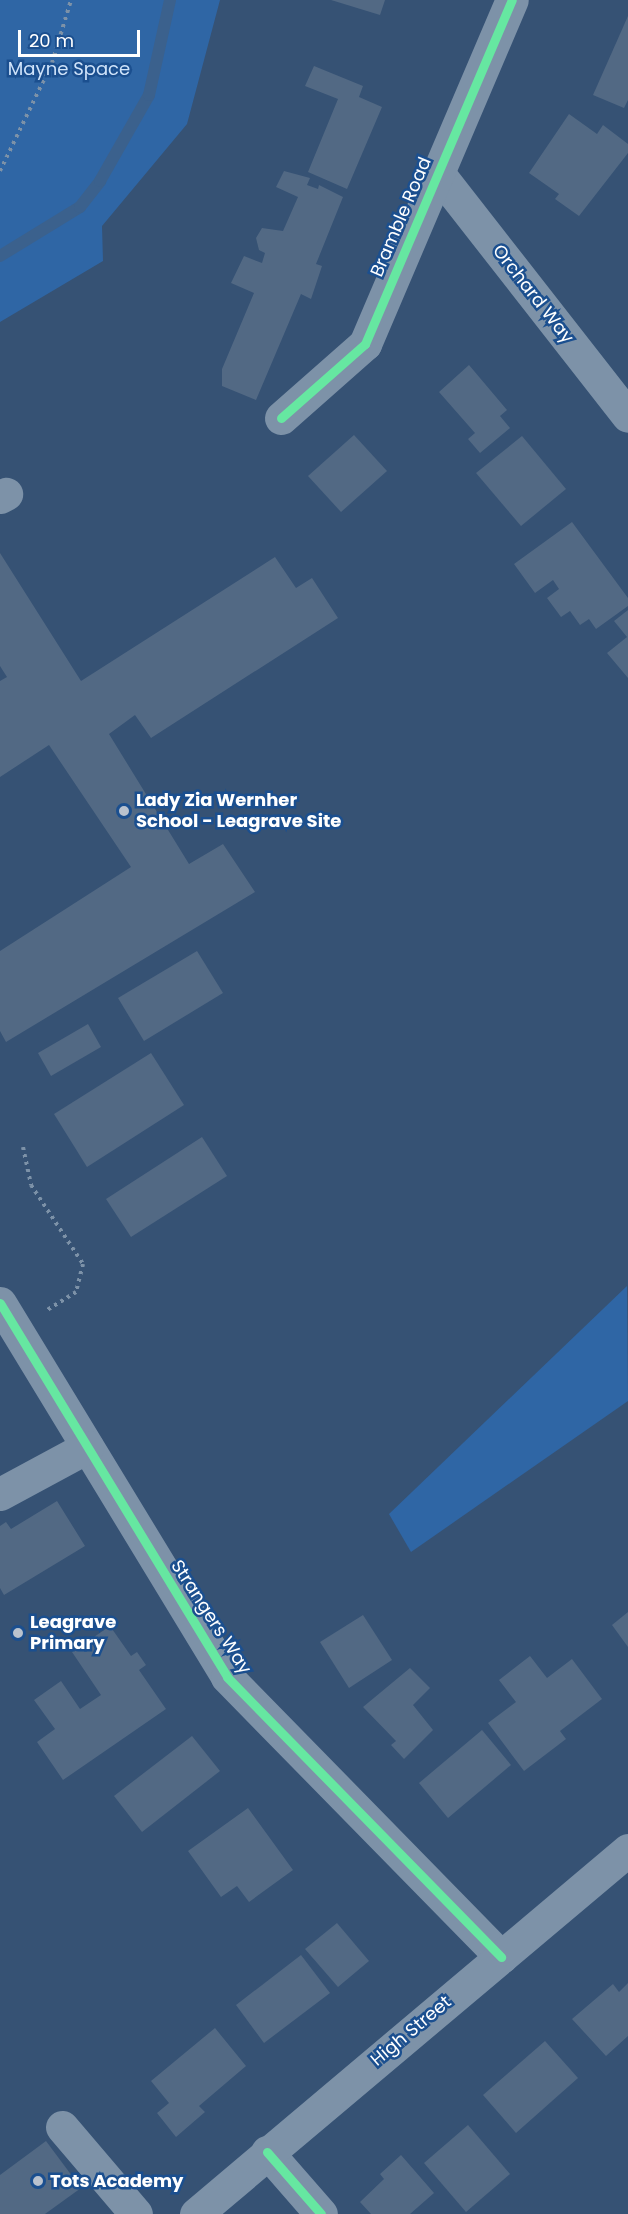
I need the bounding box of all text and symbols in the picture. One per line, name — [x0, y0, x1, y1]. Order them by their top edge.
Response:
scale bar — [21, 18, 142, 56]
text: 20 m — [29, 28, 74, 53]
park label: Mayne Space — [8, 58, 130, 80]
street label: Bramble Road — [366, 154, 436, 280]
street label: Orchard Way — [488, 240, 578, 348]
place label: Lady Zia Wernher School - Leagrave Site — [136, 790, 341, 832]
marker: Lady Zia Wernher School - Leagrave Site — [117, 804, 131, 818]
street label: Strangers Way — [166, 1556, 256, 1678]
place label: Leagrave Primary — [30, 1612, 116, 1654]
marker: Leagrave Primary — [11, 1626, 25, 1640]
street label: High Street — [366, 1991, 456, 2071]
place label: Tots Academy — [50, 2170, 183, 2192]
marker: Tots Academy — [31, 2174, 45, 2188]

